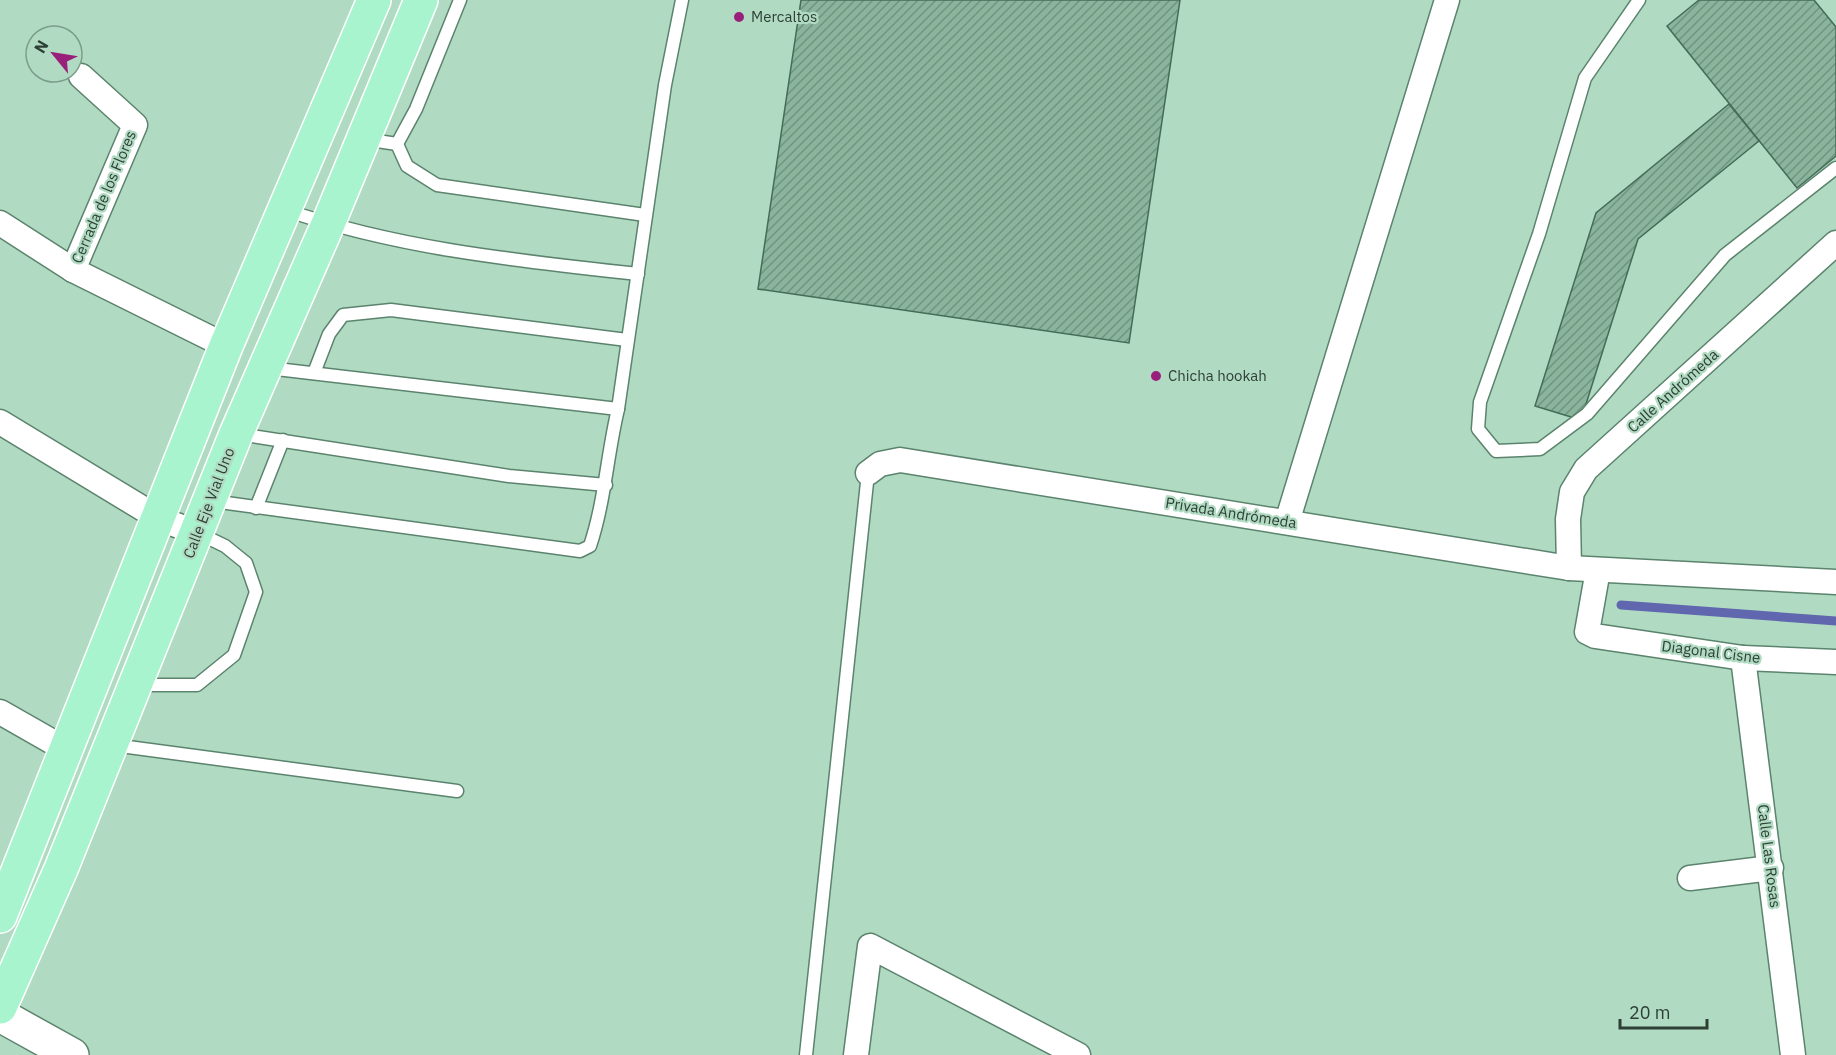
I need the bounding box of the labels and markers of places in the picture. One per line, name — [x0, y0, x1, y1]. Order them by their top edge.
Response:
place label: Mercaltos — [751, 7, 817, 26]
marker: Mercaltos — [732, 10, 746, 24]
place label: Chicha hookah — [1168, 366, 1267, 385]
marker: Chicha hookah — [1149, 369, 1163, 383]

